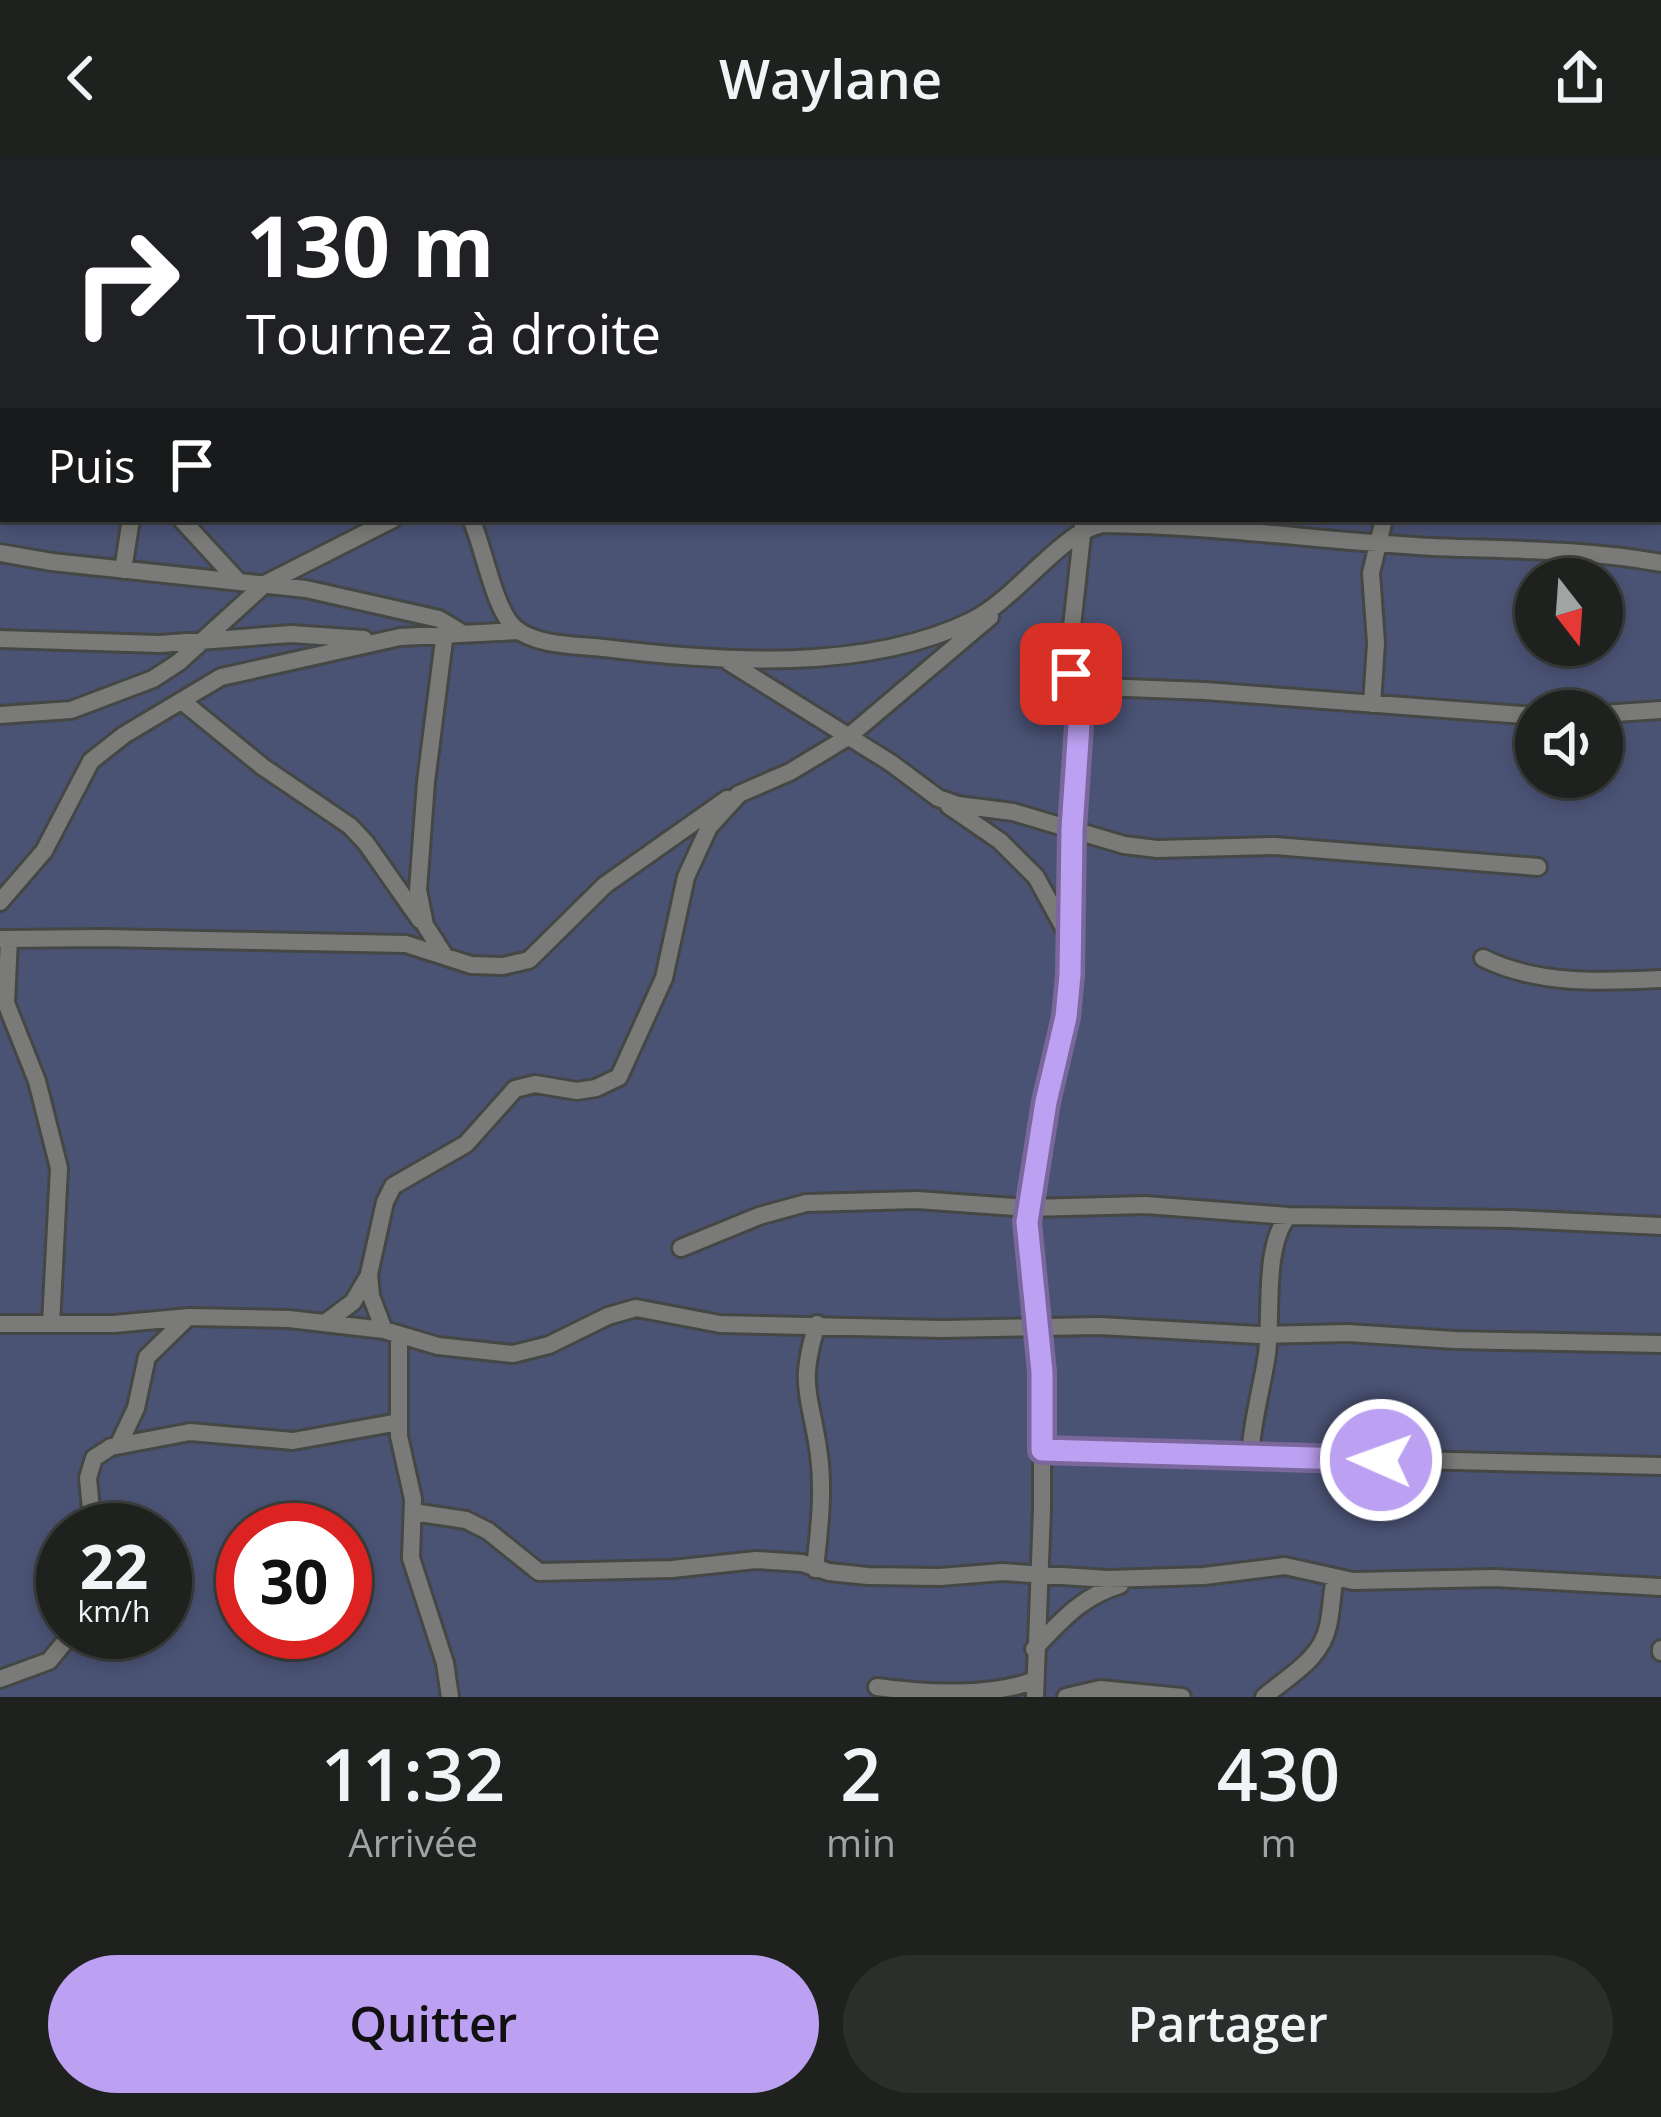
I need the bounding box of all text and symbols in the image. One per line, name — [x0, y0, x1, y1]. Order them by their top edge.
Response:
text: Waylane — [719, 41, 942, 115]
icon: back — [48, 45, 114, 111]
icon: share — [1547, 45, 1613, 111]
text: 130 m — [246, 187, 494, 302]
icon: right — [48, 204, 204, 360]
text: Tournez à droite — [246, 296, 661, 370]
icon: arrive — [159, 432, 225, 498]
text: Puis — [48, 435, 135, 496]
north arrow — [1515, 558, 1623, 666]
map controls — [1515, 558, 1623, 798]
pin — [1020, 623, 1122, 725]
icon: arrive — [1038, 641, 1104, 707]
button: sound — [1515, 690, 1623, 798]
position arrow — [1318, 1397, 1444, 1523]
speed limit sign: 30 — [216, 1503, 372, 1659]
text: 22 — [80, 1525, 148, 1607]
text: km/h — [78, 1590, 150, 1631]
text: 11:32 — [321, 1724, 505, 1822]
text: 2 — [840, 1724, 882, 1822]
text: 430 — [1217, 1724, 1340, 1822]
text: Arrivée — [348, 1815, 478, 1868]
text: min — [826, 1815, 896, 1868]
text: m — [1260, 1815, 1296, 1868]
button: Quitter — [48, 1955, 819, 2093]
button: Partager — [843, 1955, 1613, 2093]

